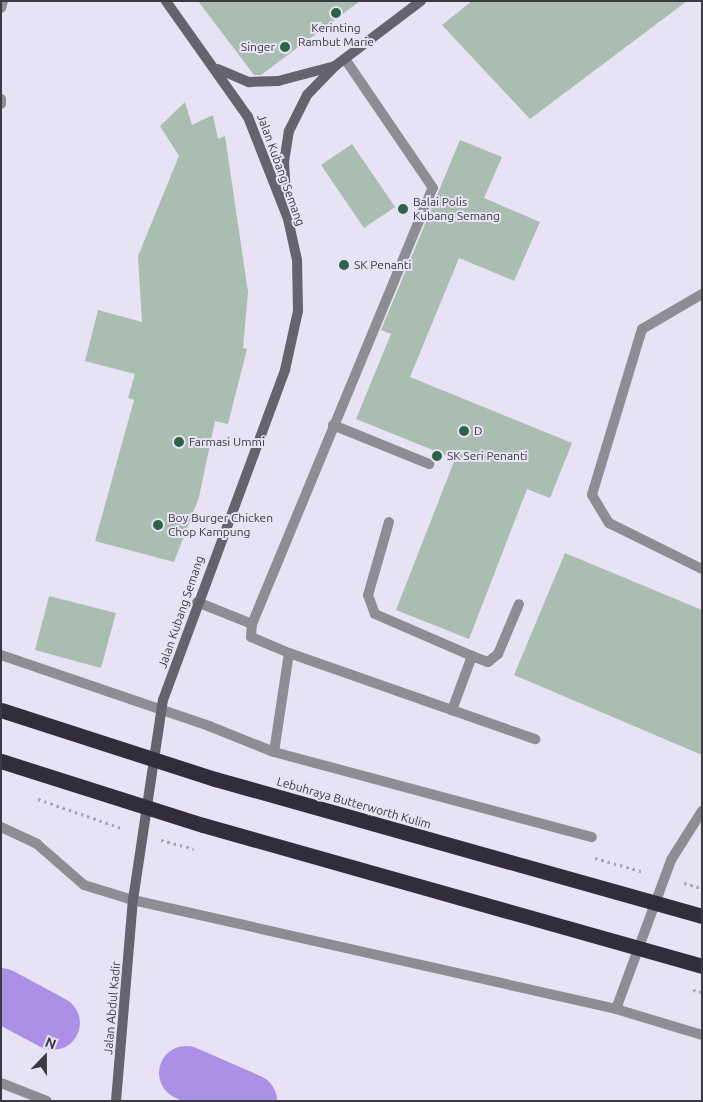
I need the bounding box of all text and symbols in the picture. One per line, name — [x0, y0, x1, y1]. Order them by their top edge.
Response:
marker: Kerinting Rambut Marie — [330, 7, 342, 19]
place label: Kerinting Rambut Marie — [298, 21, 374, 49]
place label: Singer — [241, 40, 275, 54]
marker: Singer — [279, 41, 291, 53]
street label: Jalan Kubang Semang — [254, 112, 308, 228]
place label: Balai Polis Kubang Semang — [413, 195, 500, 223]
marker: Balai Polis Kubang Semang — [397, 203, 409, 215]
place label: SK Penanti — [354, 258, 411, 272]
marker: SK Penanti — [338, 259, 350, 271]
place label: D — [474, 424, 482, 438]
marker: D — [458, 425, 470, 437]
place label: Farmasi Ummi — [189, 435, 265, 449]
marker: Farmasi Ummi — [173, 436, 185, 448]
place label: SK Seri Penanti — [447, 449, 528, 463]
marker: SK Seri Penanti — [431, 450, 443, 462]
place label: Boy Burger Chicken Chop Kampung — [168, 511, 273, 539]
marker: Boy Burger Chicken Chop Kampung — [152, 519, 164, 531]
street label: Jalan Kubang Semang — [155, 554, 207, 670]
street label: Lebuhraya Butterworth Kulim — [275, 774, 433, 832]
street label: Jalan Abdul Kadir — [101, 961, 123, 1055]
north arrow — [20, 1032, 70, 1082]
text: N — [43, 1034, 58, 1052]

